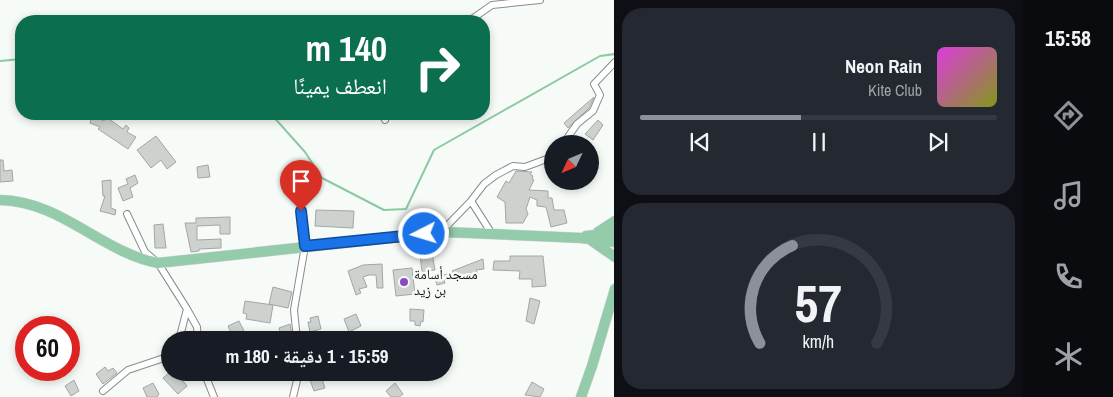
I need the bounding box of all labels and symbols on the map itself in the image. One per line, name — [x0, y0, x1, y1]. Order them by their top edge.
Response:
north arrow — [544, 135, 599, 190]
pin — [280, 160, 322, 211]
position arrow — [397, 207, 449, 259]
place label: مسجد أسامة بن زيد — [414, 265, 478, 299]
marker: مسجد أسامة بن زيد — [398, 276, 410, 288]
speed limit sign: 60 — [15, 316, 80, 381]

